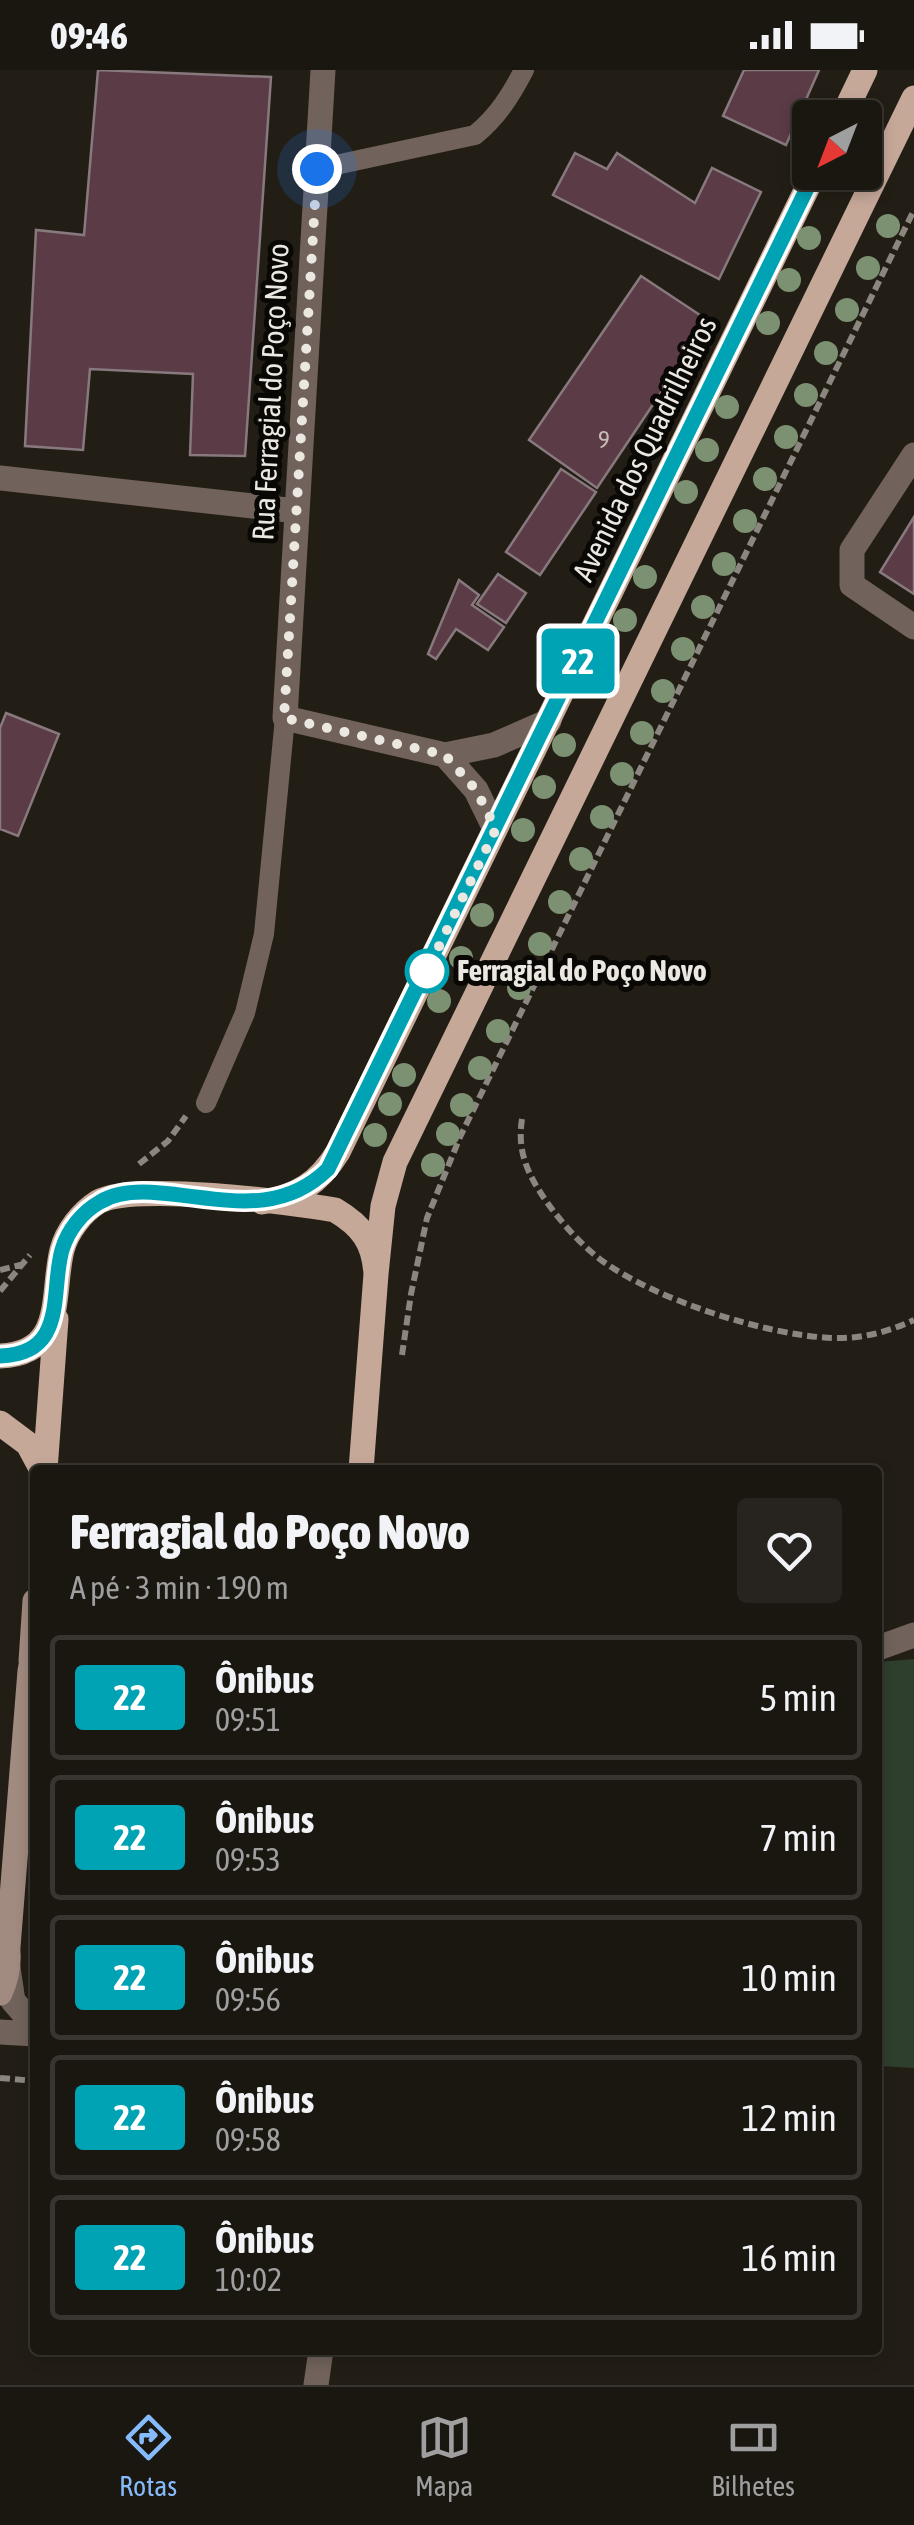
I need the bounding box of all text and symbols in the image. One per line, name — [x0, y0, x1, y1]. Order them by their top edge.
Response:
text: 09:46 — [50, 14, 128, 57]
north arrow — [792, 100, 882, 190]
map controls — [792, 100, 882, 190]
your location — [292, 144, 342, 194]
street label: Rua Ferragial do Poço Novo — [245, 243, 295, 541]
street label: Avenida dos Quadrilheiros — [565, 311, 723, 586]
house number: 9 — [598, 425, 610, 453]
line badge: 22 — [533, 628, 623, 694]
text: 22 — [562, 641, 594, 681]
marker: Ferragial do Poço Novo — [406, 950, 448, 992]
place label: Ferragial do Poço Novo — [457, 953, 707, 987]
button: heart — [737, 1498, 842, 1603]
text: Ferragial do Poço Novo — [70, 1504, 470, 1559]
text: A pé · 3 min · 190 m — [70, 1569, 289, 1606]
text: Ônibus — [215, 1658, 314, 1701]
text: 5 min — [759, 1676, 837, 1719]
text: 22 — [114, 1677, 146, 1717]
text: 09:51 — [215, 1701, 281, 1738]
text: Ônibus — [215, 1798, 314, 1841]
text: 7 min — [759, 1816, 837, 1859]
text: 22 — [114, 1817, 146, 1857]
text: 09:53 — [215, 1841, 281, 1878]
text: Ônibus — [215, 1938, 314, 1981]
text: 10 min — [742, 1956, 837, 1999]
text: 22 — [114, 1957, 146, 1997]
text: 09:56 — [215, 1981, 281, 2018]
text: Ônibus — [215, 2078, 314, 2121]
text: 12 min — [742, 2096, 837, 2139]
text: 22 — [114, 2097, 146, 2137]
text: 09:58 — [215, 2121, 281, 2158]
text: Ônibus — [215, 2218, 314, 2261]
text: 16 min — [742, 2236, 837, 2279]
text: 22 — [114, 2237, 146, 2277]
text: 10:02 — [215, 2261, 282, 2298]
tab: Rotas — [119, 2410, 177, 2502]
tab: Mapa — [415, 2410, 473, 2502]
tab: Bilhetes — [711, 2410, 795, 2502]

